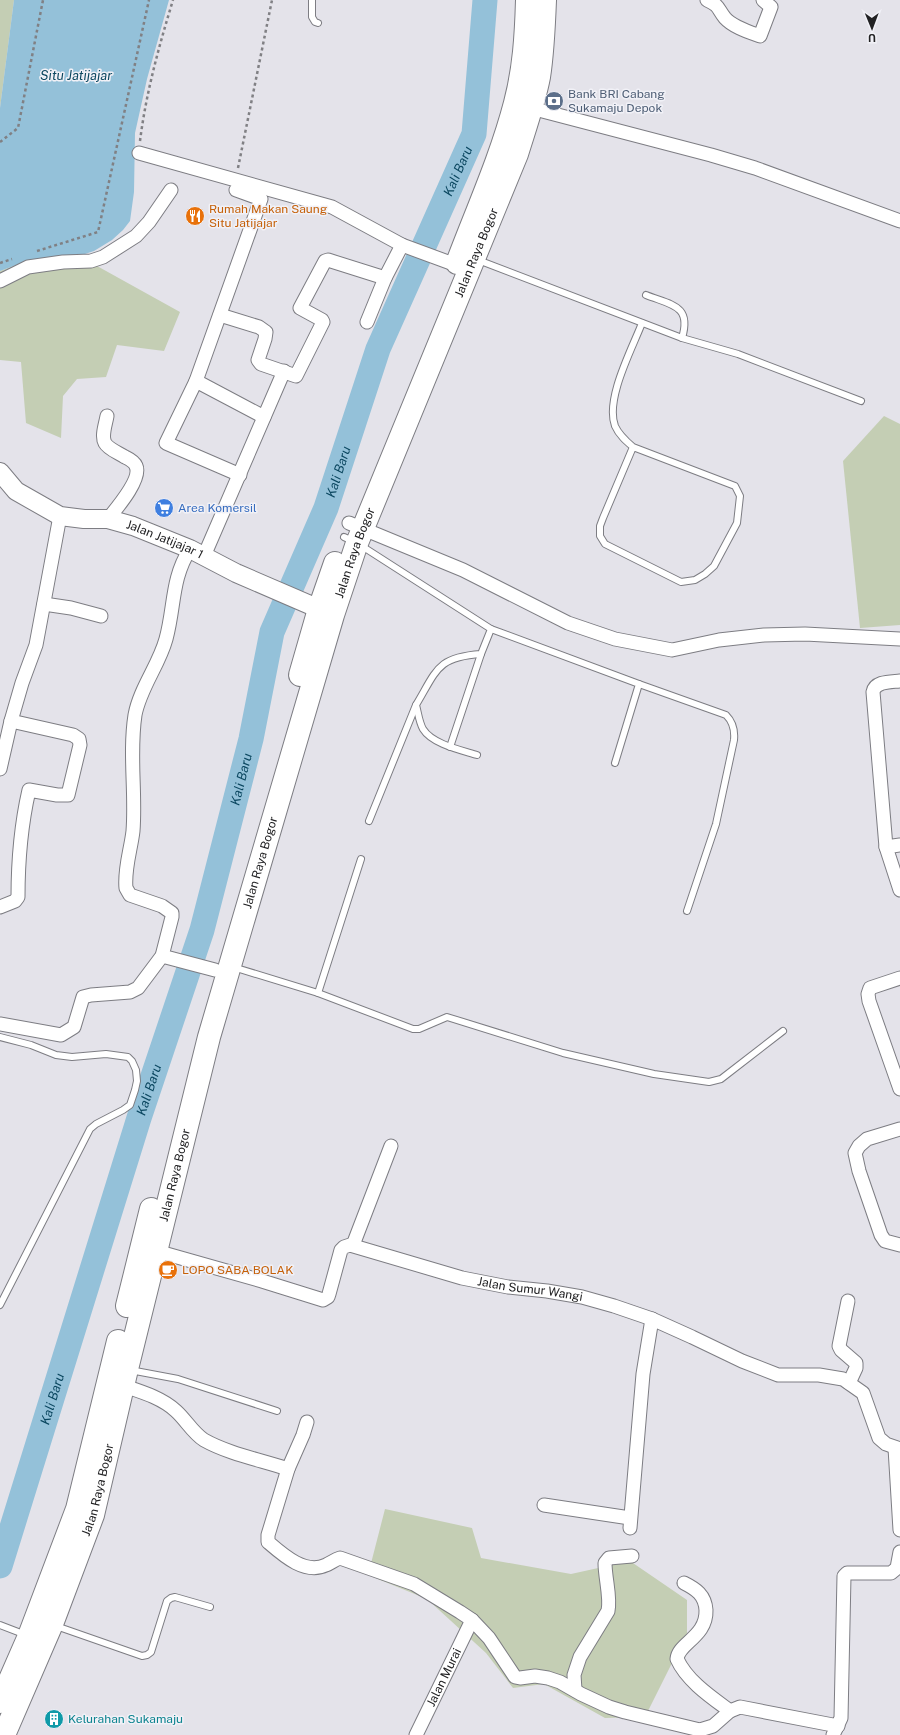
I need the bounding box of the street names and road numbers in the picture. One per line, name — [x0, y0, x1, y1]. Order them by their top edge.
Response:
street label: Jalan Raya Bogor — [452, 206, 501, 299]
street label: Jalan Raya Bogor — [332, 505, 378, 600]
street label: Jalan Jatijajar 1 — [125, 517, 206, 562]
street label: Jalan Raya Bogor — [240, 815, 280, 910]
street label: Jalan Raya Bogor — [157, 1127, 193, 1223]
street label: Jalan Sumur Wangi — [476, 1274, 584, 1304]
street label: Jalan Raya Bogor — [79, 1442, 117, 1538]
street label: Jalan Murai — [424, 1646, 464, 1709]

